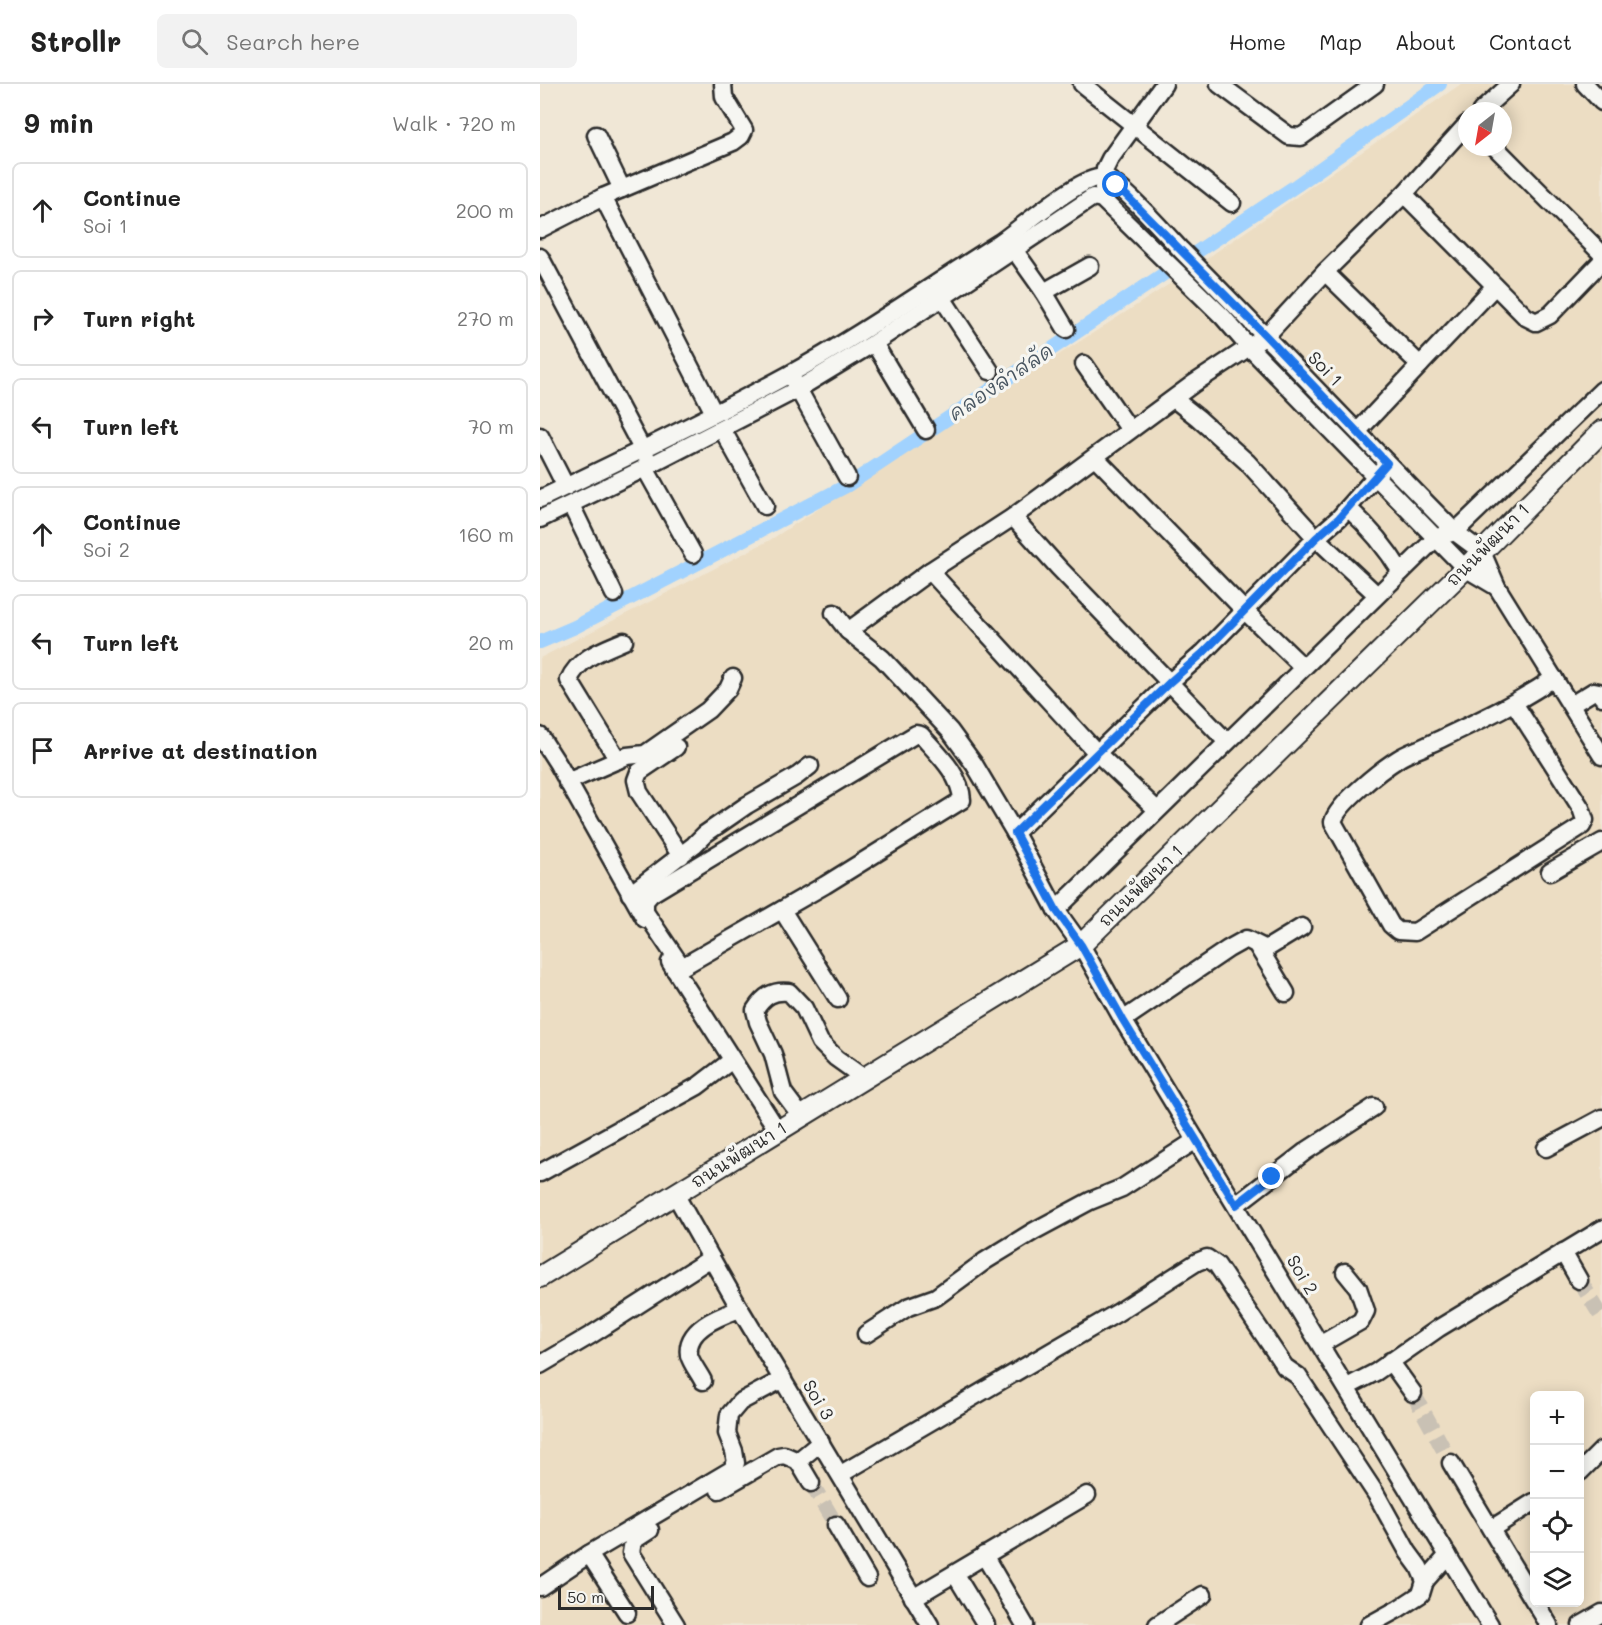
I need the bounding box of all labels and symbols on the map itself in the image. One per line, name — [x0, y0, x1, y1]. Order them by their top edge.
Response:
north arrow — [1458, 102, 1512, 156]
route start — [1102, 171, 1128, 197]
water label: คลองลำสลัด — [943, 337, 1058, 426]
street label: Soi 1 — [1303, 346, 1348, 391]
street label: ถนนพัฒนา 1 — [1440, 497, 1534, 591]
street label: ถนนพัฒนา 1 — [1093, 839, 1188, 932]
street label: ถนนพัฒนา 1 — [686, 1115, 791, 1193]
route end — [1258, 1163, 1284, 1189]
street label: Soi 2 — [1282, 1250, 1324, 1299]
street label: Soi 3 — [798, 1375, 840, 1424]
scale bar — [558, 1583, 654, 1610]

